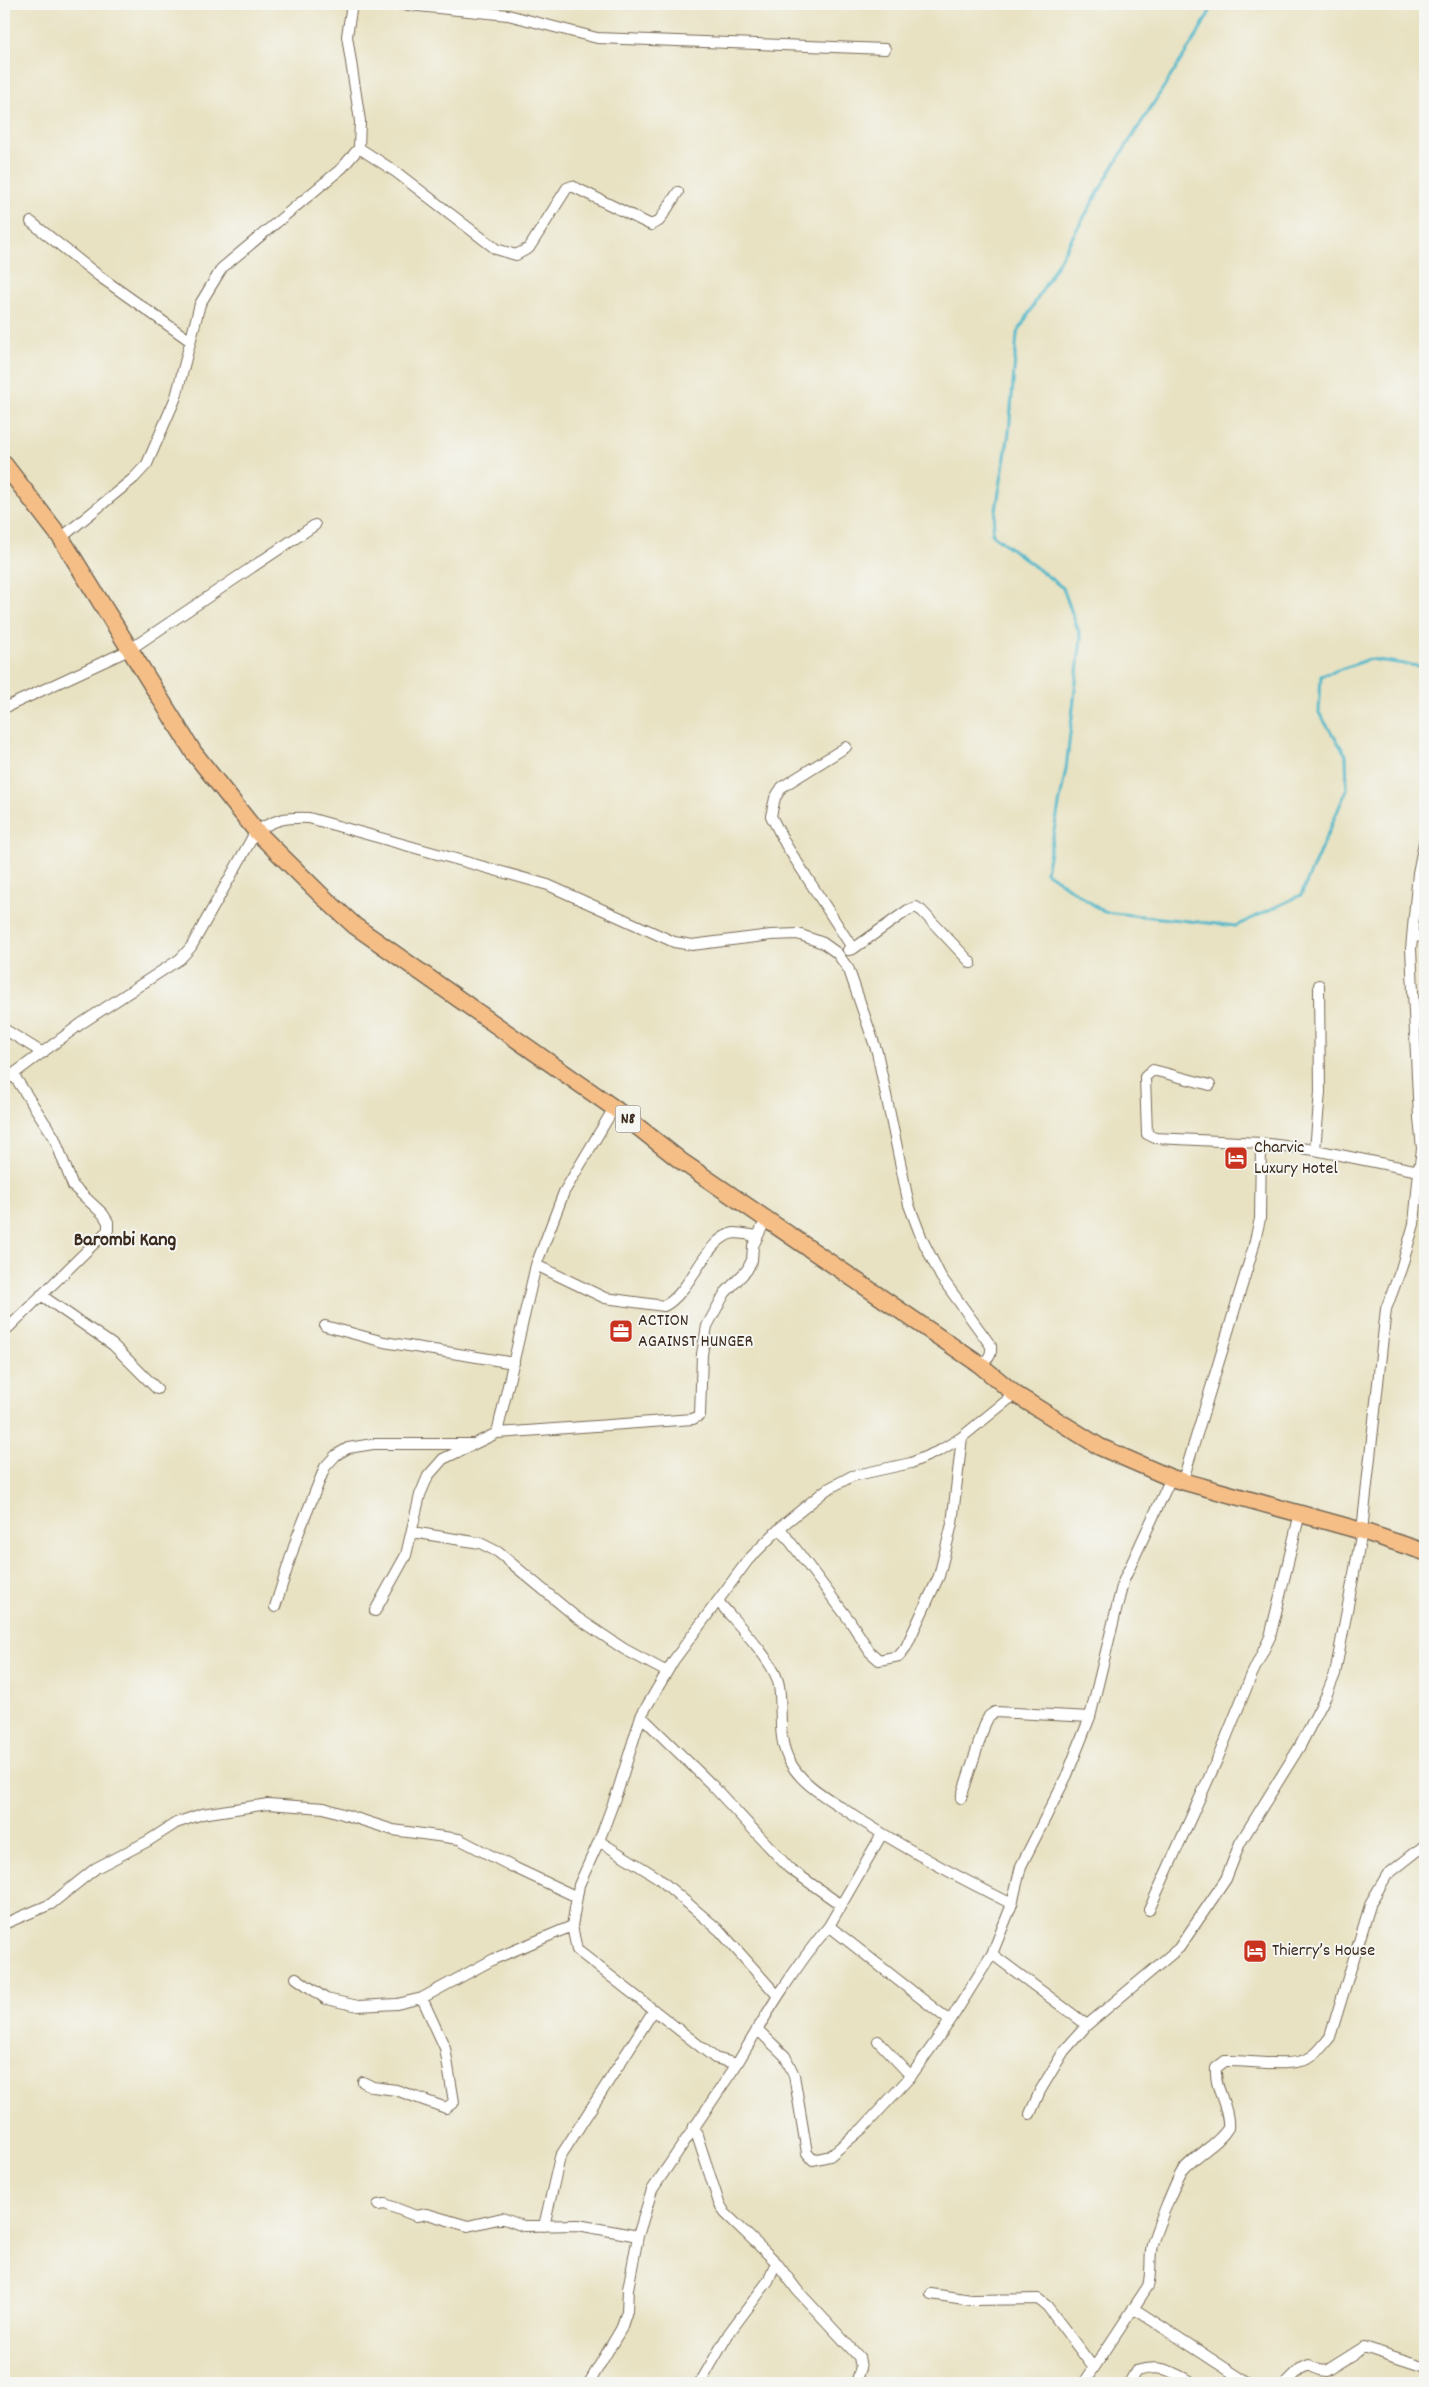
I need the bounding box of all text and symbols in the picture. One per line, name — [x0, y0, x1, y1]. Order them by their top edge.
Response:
road number: N8 — [616, 1106, 640, 1132]
place label: Charvic Luxury Hotel — [1254, 1136, 1338, 1182]
hotel icon: Charvic Luxury Hotel — [1223, 1145, 1249, 1171]
district label: Barombi Kang — [74, 1227, 176, 1255]
place label: ACTION AGAINST HUNGER — [638, 1309, 753, 1355]
office icon: ACTION AGAINST HUNGER — [608, 1318, 634, 1344]
hotel icon: Thierry’s House — [1242, 1938, 1268, 1964]
place label: Thierry’s House — [1272, 1939, 1375, 1964]

